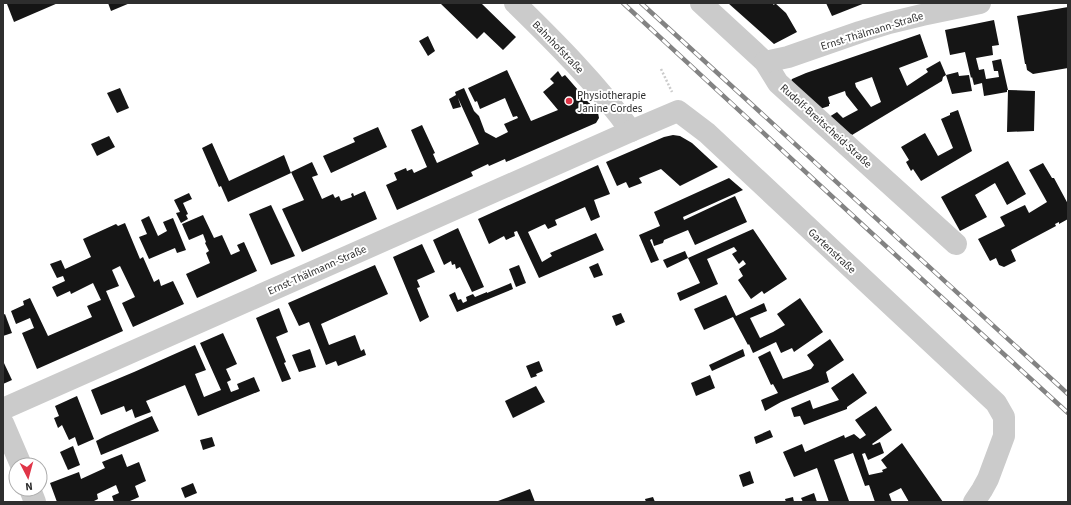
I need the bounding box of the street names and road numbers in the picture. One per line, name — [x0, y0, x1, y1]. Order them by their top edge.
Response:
street label: Ernst-Thälmann-Straße — [819, 8, 926, 54]
street label: Bahnhofstraße — [529, 17, 587, 77]
street label: Rudolf-Breitscheid-Straße — [777, 81, 876, 172]
street label: Gartenstraße — [805, 225, 860, 277]
street label: Ernst-Thälmann-Straße — [265, 241, 369, 299]

